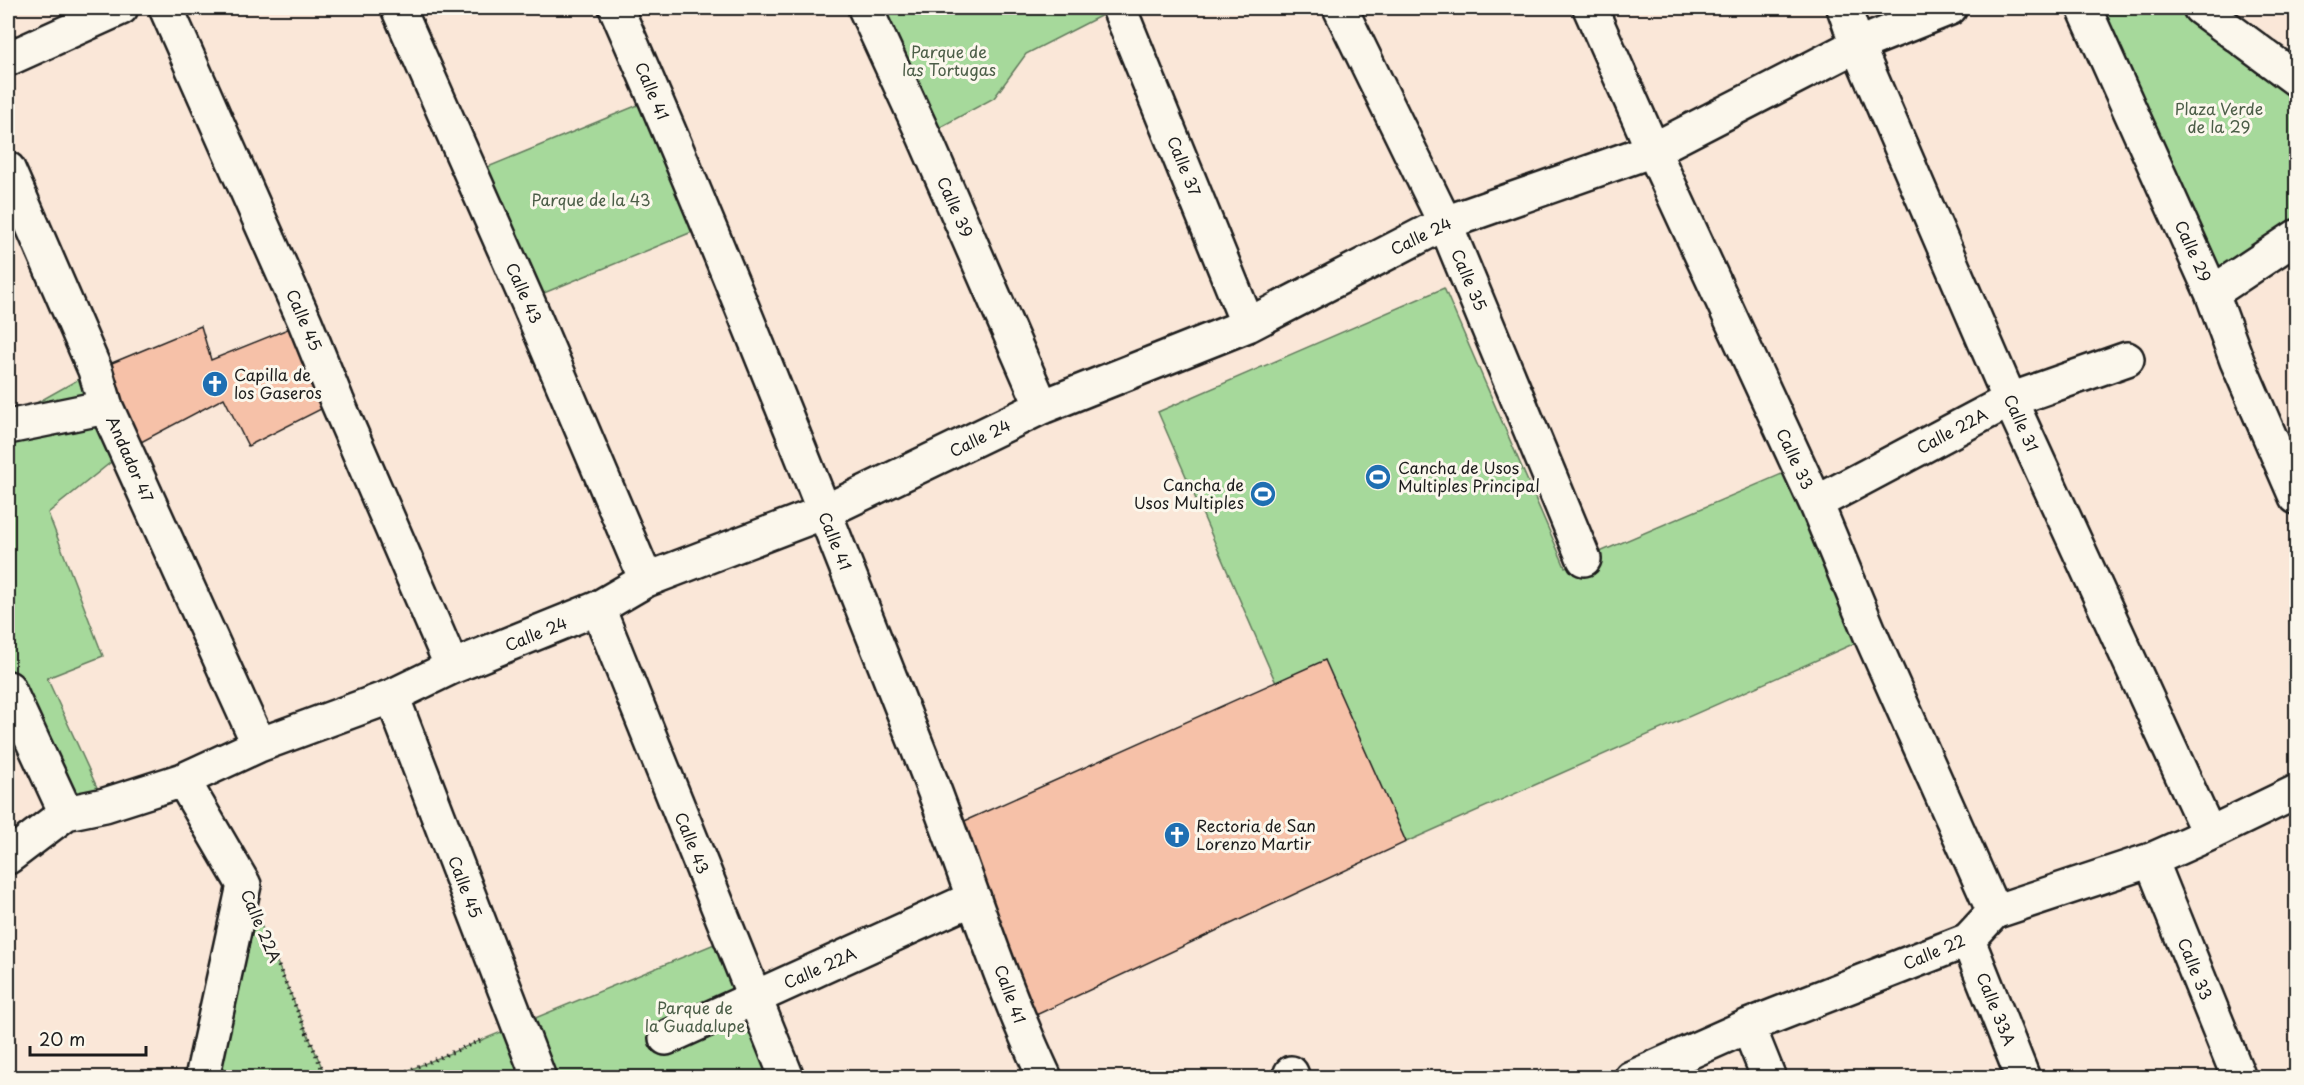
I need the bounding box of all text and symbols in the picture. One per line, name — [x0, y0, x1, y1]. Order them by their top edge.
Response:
park label: Parque de las Tortugas — [902, 39, 996, 81]
street label: Calle 41 — [630, 58, 676, 123]
park label: Plaza Verde de la 29 — [2175, 96, 2263, 138]
street label: Calle 37 — [1162, 132, 1208, 200]
street label: Calle 39 — [932, 172, 980, 241]
park label: Parque de la 43 — [531, 187, 651, 211]
street label: Calle 24 — [1386, 210, 1455, 260]
street label: Calle 29 — [2170, 216, 2218, 285]
street label: Calle 35 — [1446, 245, 1494, 314]
street label: Calle 43 — [501, 258, 549, 327]
street label: Calle 45 — [281, 285, 329, 354]
place label: Capilla de los Gaseros — [234, 362, 322, 404]
church icon: Capilla de los Gaseros — [200, 369, 230, 399]
street label: Calle 31 — [1999, 390, 2045, 455]
street label: Calle 22A — [1912, 401, 1991, 459]
street label: Andador 47 — [101, 412, 161, 506]
street label: Calle 24 — [945, 412, 1014, 462]
street label: Calle 33 — [1771, 424, 1821, 493]
place label: Cancha de Usos Multiples Principal — [1398, 455, 1540, 497]
sports icon: Cancha de Usos Multiples Principal — [1363, 462, 1393, 492]
place label: Cancha de Usos Multiples — [1134, 472, 1244, 514]
sports icon: Cancha de Usos Multiples — [1248, 479, 1278, 509]
street label: Calle 41 — [813, 508, 858, 573]
street label: Calle 24 — [501, 610, 570, 656]
street label: Calle 43 — [670, 808, 716, 877]
place label: Rectoria de San Lorenzo Martir — [1196, 813, 1316, 855]
church icon: Rectoria de San Lorenzo Martir — [1162, 820, 1192, 850]
street label: Calle 45 — [443, 852, 489, 921]
street label: Calle 22A — [236, 885, 288, 966]
street label: Calle 22 — [1899, 927, 1968, 975]
street label: Calle 33 — [2173, 934, 2219, 1003]
street label: Calle 22A — [779, 940, 860, 994]
street label: Calle 41 — [989, 961, 1033, 1026]
street label: Calle 33A — [1971, 968, 2022, 1049]
park label: Parque de la Guadalupe — [645, 995, 745, 1037]
scale bar — [30, 1019, 146, 1057]
text: 20 m — [39, 1025, 85, 1052]

